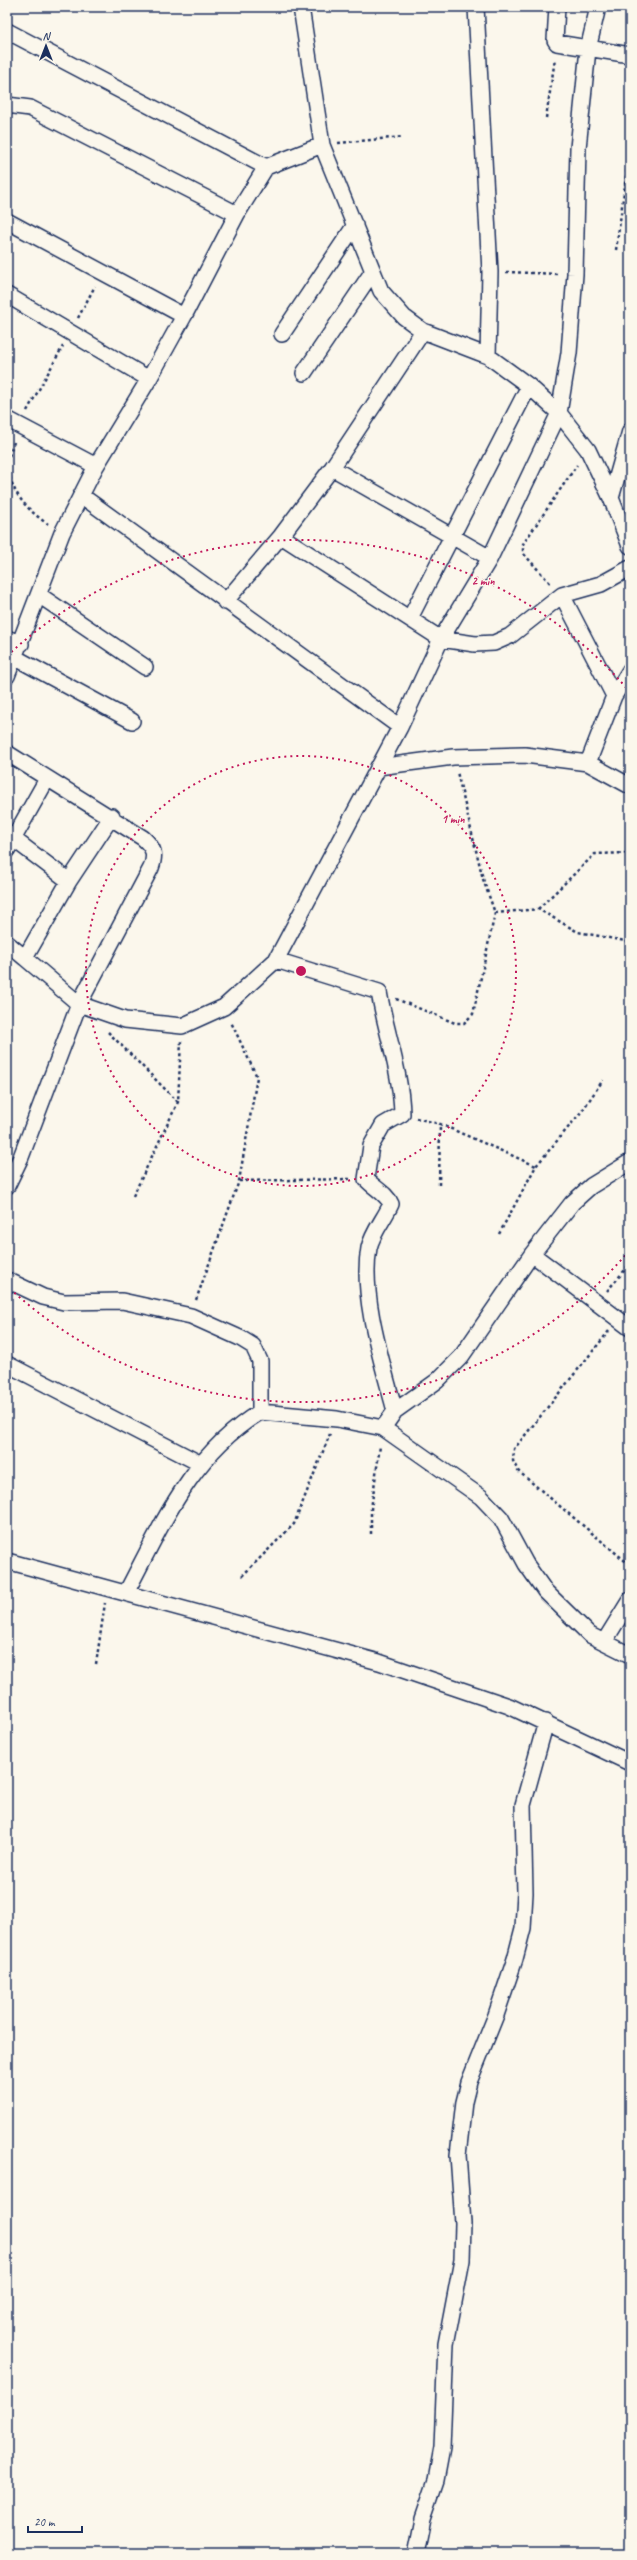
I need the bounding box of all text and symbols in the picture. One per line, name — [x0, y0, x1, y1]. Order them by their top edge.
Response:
north arrow — [26, 26, 66, 66]
text: N — [43, 29, 52, 43]
text: 2 min — [472, 573, 495, 589]
text: 1 min — [442, 811, 465, 827]
centre of rings — [294, 964, 308, 978]
scale bar — [28, 2508, 82, 2534]
text: 20 m — [34, 2514, 56, 2530]

